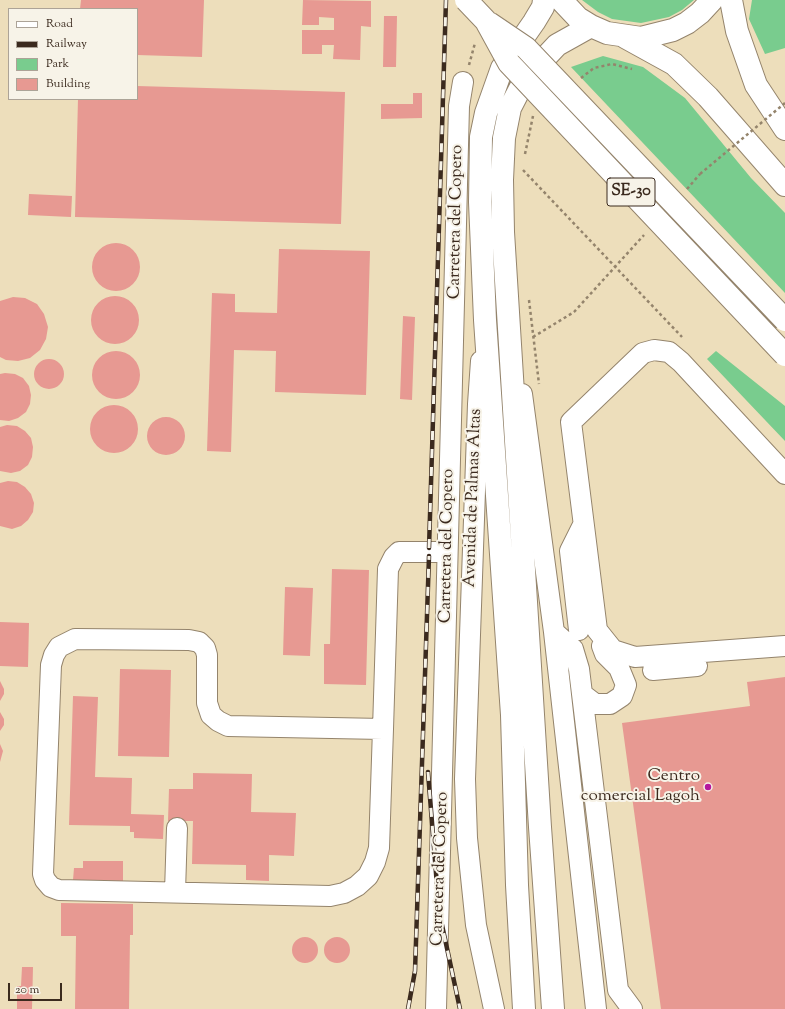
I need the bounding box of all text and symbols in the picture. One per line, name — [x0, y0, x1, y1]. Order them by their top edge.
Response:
legend — [8, 8, 138, 100]
text: Road — [46, 15, 73, 33]
text: Railway — [46, 35, 87, 53]
text: Park — [46, 55, 69, 73]
text: Building — [46, 75, 90, 93]
street label: Carretera del Copero — [445, 145, 469, 299]
road number: SE-30 — [607, 178, 655, 206]
street label: Avenida de Palmas Altas — [461, 408, 487, 588]
street label: Carretera del Copero — [436, 469, 460, 623]
place label: Centro comercial Lagoh — [581, 767, 700, 807]
marker: Centro comercial Lagoh — [703, 782, 713, 792]
street label: Carretera del Copero — [428, 792, 454, 946]
scale bar — [10, 975, 64, 1001]
text: 20 m — [15, 981, 39, 999]

